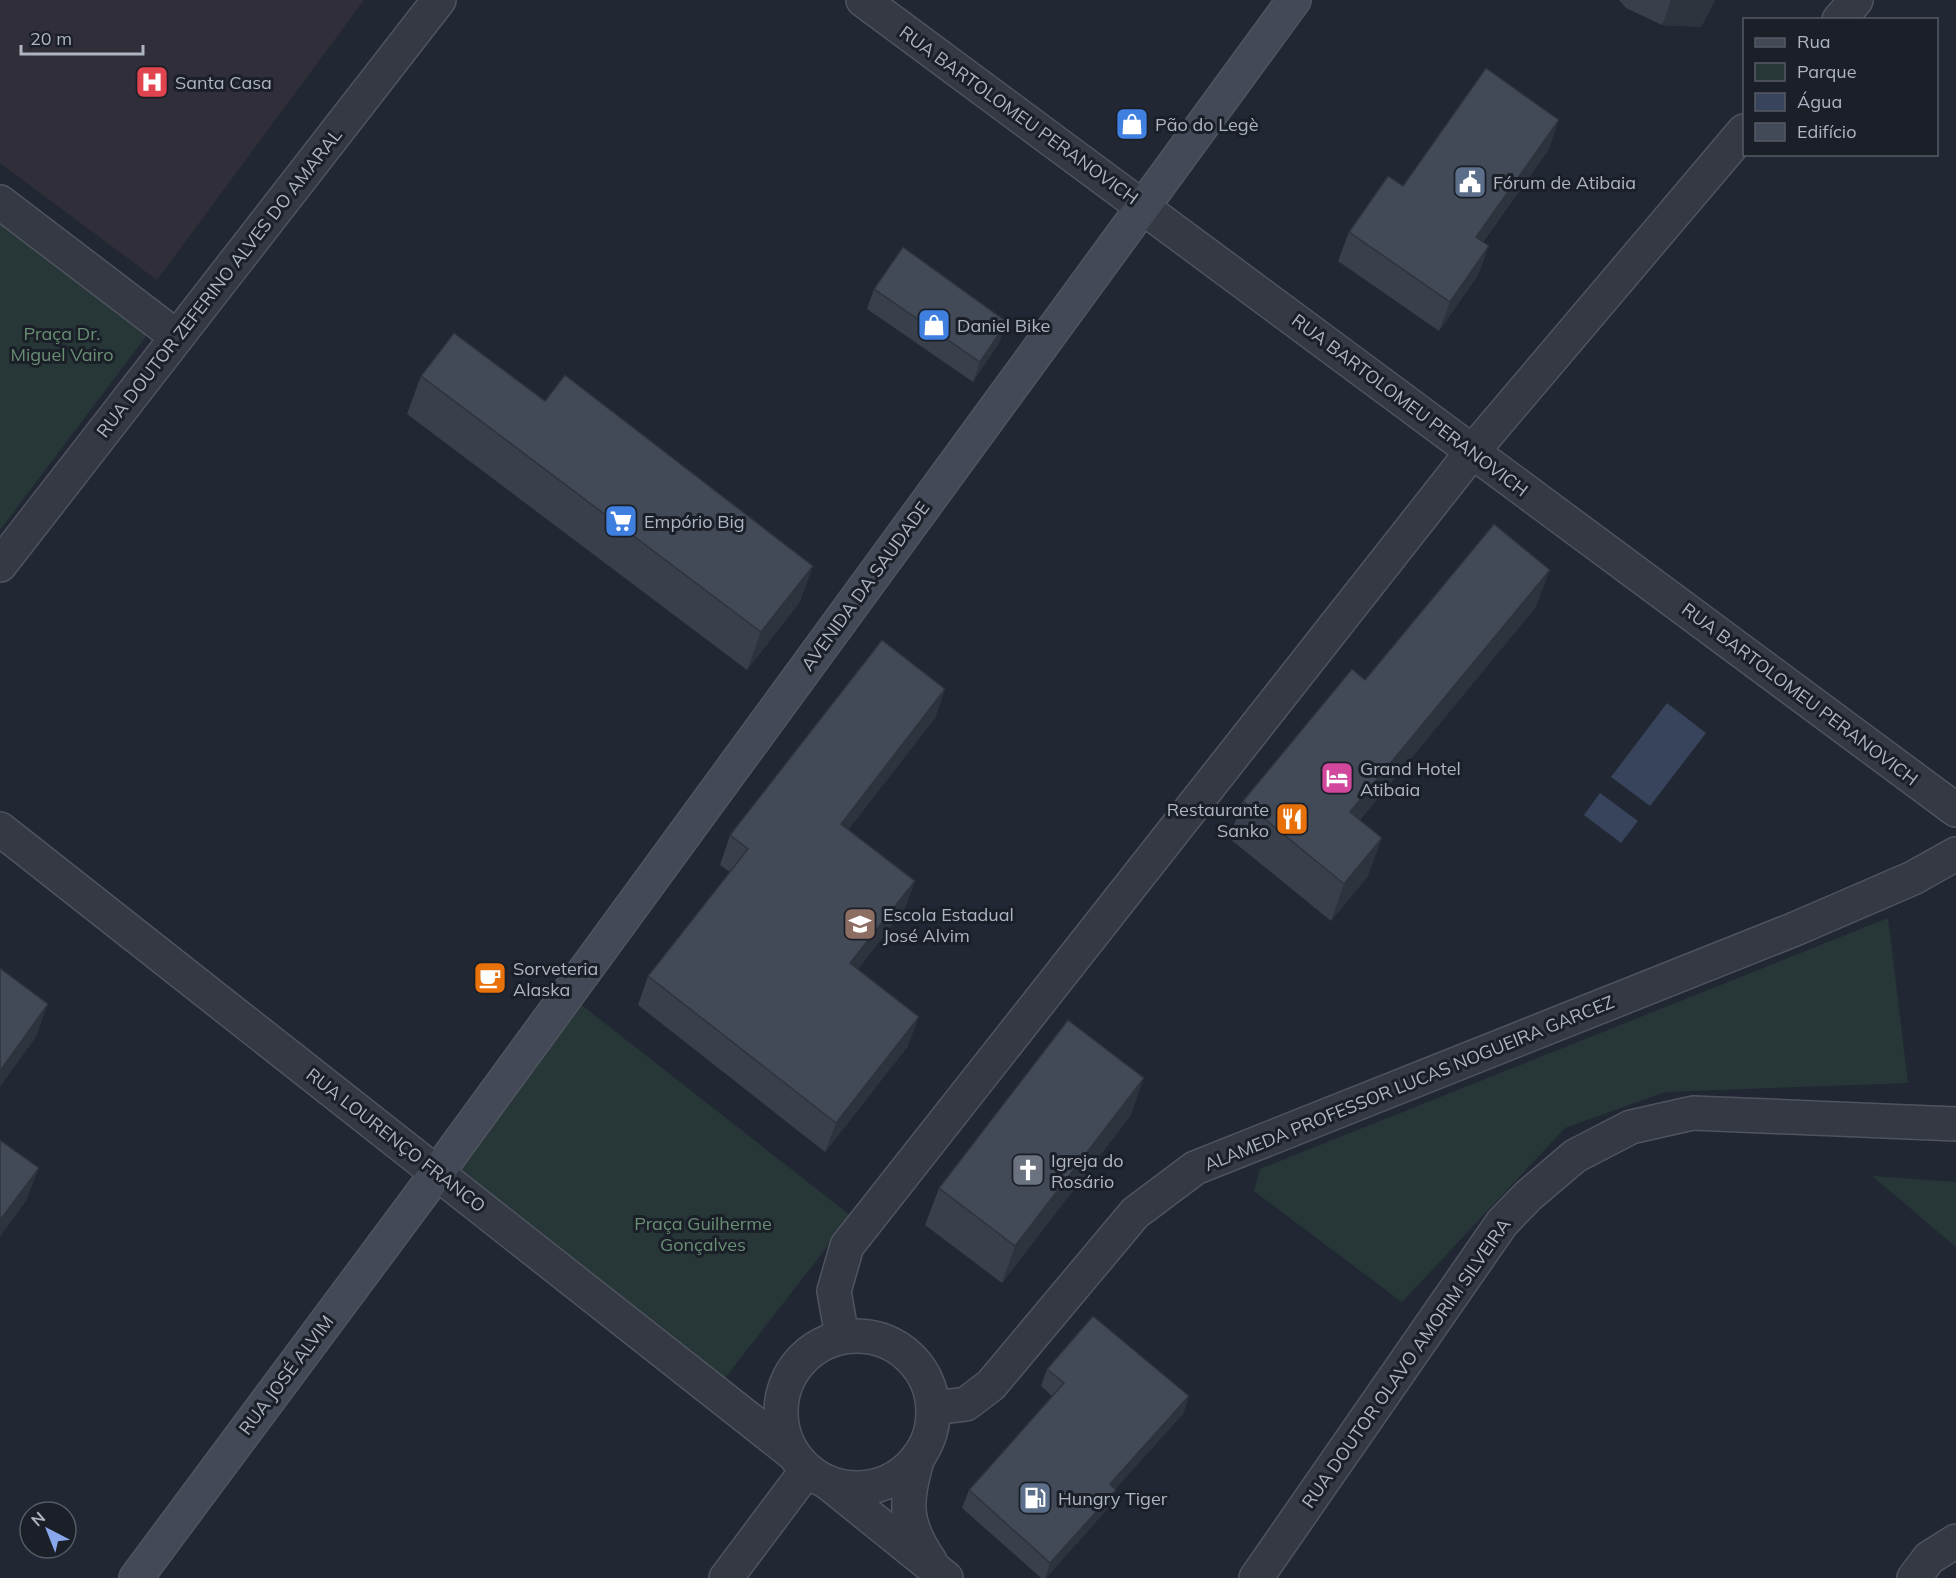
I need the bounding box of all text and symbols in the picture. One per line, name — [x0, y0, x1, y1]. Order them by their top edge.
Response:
scale bar — [21, 18, 142, 56]
legend — [1743, 18, 1938, 156]
street label: RUA BARTOLOMEU PERANOVICH — [895, 20, 1143, 210]
text: 20 m — [30, 27, 72, 50]
text: Rua — [1797, 30, 1831, 53]
text: Parque — [1797, 60, 1856, 83]
hospital icon: Santa Casa — [134, 64, 170, 100]
place label: Santa Casa — [175, 71, 272, 94]
text: Água — [1797, 90, 1842, 113]
shop icon: Pão do Legè — [1114, 106, 1150, 142]
place label: Pão do Legè — [1155, 113, 1258, 136]
text: Edifício — [1797, 120, 1856, 143]
street label: RUA DOUTOR ZEFERINO ALVES DO AMARAL — [91, 124, 347, 442]
public building icon: Fórum de Atibaia — [1452, 164, 1488, 200]
place label: Fórum de Atibaia — [1493, 171, 1636, 194]
shop icon: Daniel Bike — [916, 307, 952, 343]
street label: RUA BARTOLOMEU PERANOVICH — [1287, 309, 1533, 501]
place label: Daniel Bike — [957, 314, 1050, 337]
park label: Praça Dr. Miguel Vairo — [10, 322, 114, 366]
street label: AVENIDA DA SAUDADE — [796, 497, 934, 675]
supermarket icon: Empório Big — [603, 503, 639, 539]
place label: Empório Big — [644, 510, 745, 533]
street label: RUA BARTOLOMEU PERANOVICH — [1677, 598, 1923, 790]
place label: Grand Hotel Atibaia — [1360, 757, 1461, 801]
hotel icon: Grand Hotel Atibaia — [1319, 760, 1355, 796]
place label: Restaurante Sanko — [1167, 798, 1269, 842]
restaurant icon: Restaurante Sanko — [1274, 801, 1310, 837]
place label: Escola Estadual José Alvim — [883, 903, 1014, 947]
school or university icon: Escola Estadual José Alvim — [842, 906, 878, 942]
place label: Sorveteria Alaska — [513, 957, 598, 1001]
cafe icon: Sorveteria Alaska — [472, 960, 508, 996]
street label: ALAMEDA PROFESSOR LUCAS NOGUEIRA GARCEZ — [1201, 990, 1618, 1176]
street label: RUA LOURENÇO FRANCO — [302, 1063, 490, 1217]
place label: Igreja do Rosário — [1051, 1149, 1124, 1193]
church icon: Igreja do Rosário — [1010, 1152, 1046, 1188]
park label: Praça Guilherme Gonçalves — [634, 1212, 772, 1256]
street label: RUA DOUTOR OLAVO AMORIM SILVEIRA — [1297, 1214, 1515, 1512]
street label: RUA JOSÉ ALVIM — [234, 1311, 338, 1439]
fuel station icon: Hungry Tiger — [1017, 1480, 1053, 1516]
place label: Hungry Tiger — [1058, 1487, 1168, 1510]
north arrow — [18, 1500, 78, 1560]
text: N — [27, 1507, 49, 1530]

